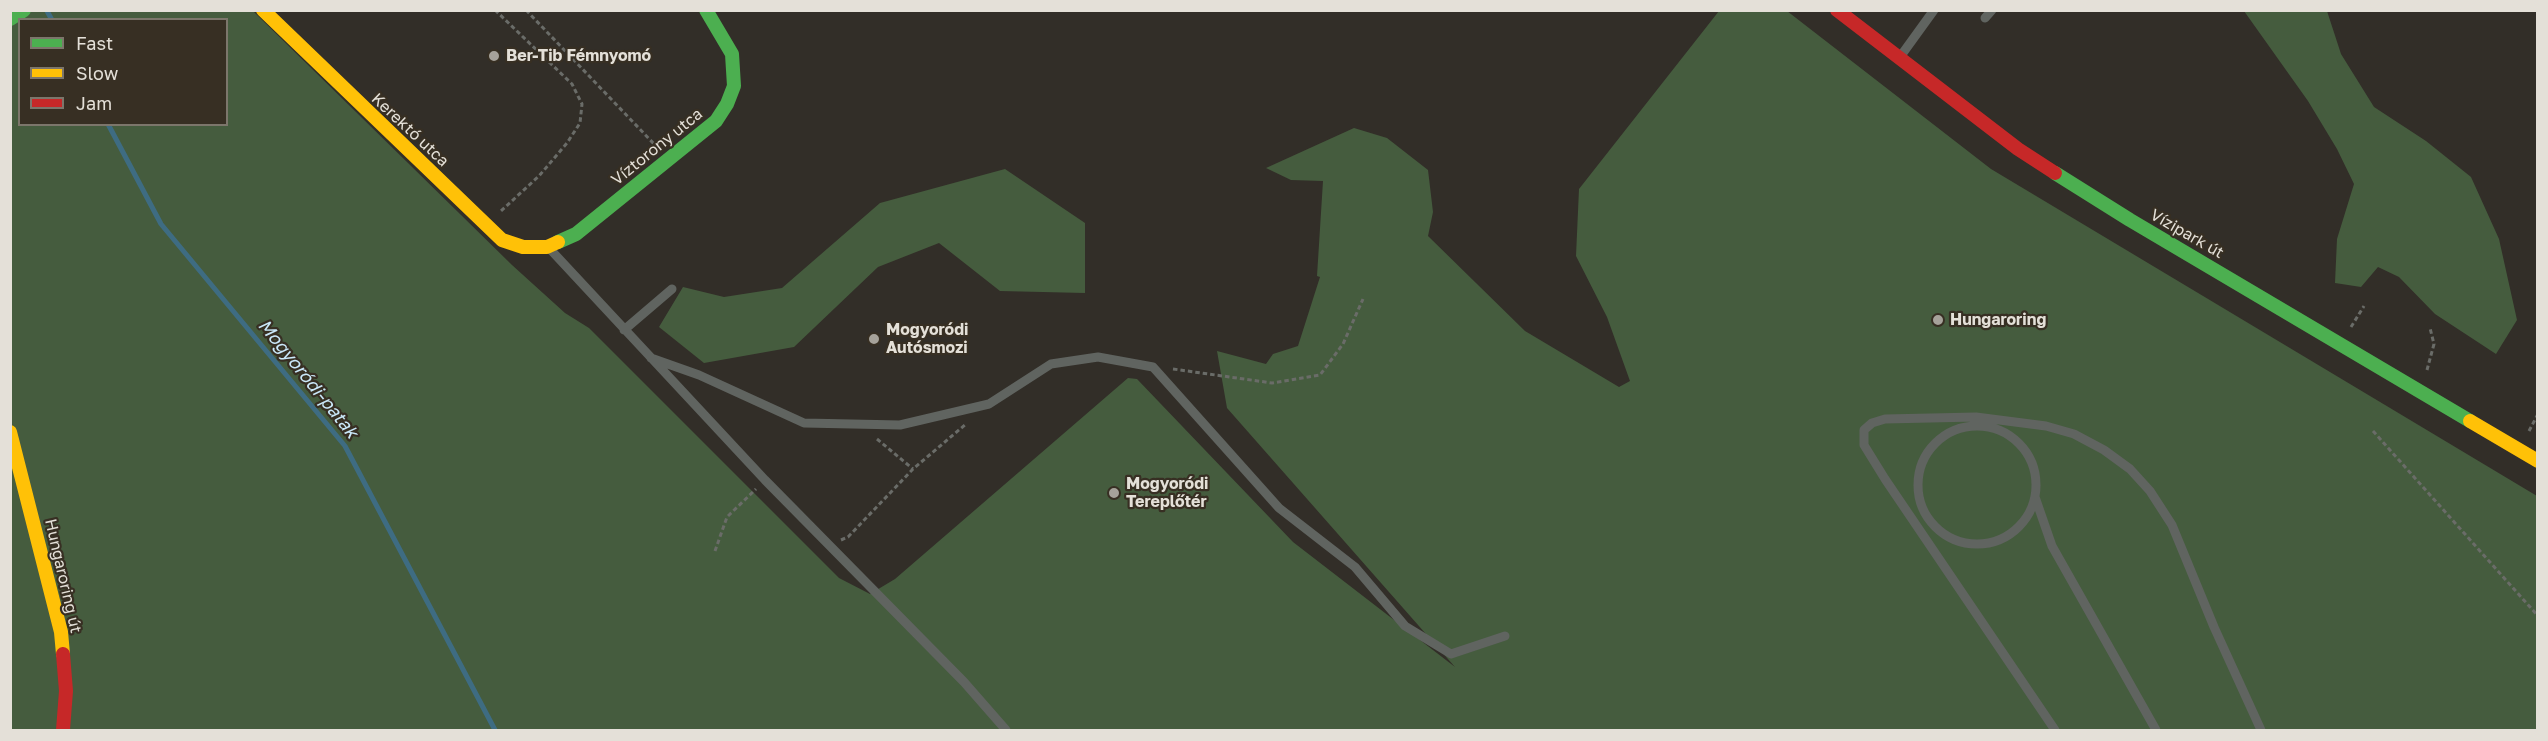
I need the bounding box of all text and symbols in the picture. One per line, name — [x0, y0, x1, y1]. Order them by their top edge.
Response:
legend — [18, 18, 228, 126]
text: Fast — [76, 32, 113, 54]
place label: Ber-Tib Fémnyomó — [506, 46, 651, 66]
marker: Ber-Tib Fémnyomó — [487, 49, 501, 63]
text: Slow — [76, 62, 118, 84]
street label: Kerektó utca — [367, 89, 453, 171]
text: Jam — [76, 92, 112, 114]
street label: Víztorony utca — [608, 104, 706, 190]
street label: Vízipark út — [2147, 205, 2227, 263]
place label: Hungaroring — [1950, 310, 2046, 330]
marker: Hungaroring — [1931, 313, 1945, 327]
water label: Mogyoródi-patak — [253, 315, 363, 443]
place label: Mogyoródi Autósmozi — [886, 320, 968, 358]
marker: Mogyoródi Autósmozi — [867, 332, 881, 346]
place label: Mogyoródi Tereplőtér — [1126, 474, 1208, 512]
marker: Mogyoródi Tereplőtér — [1107, 486, 1121, 500]
street label: Hungaroring út — [41, 517, 85, 635]

